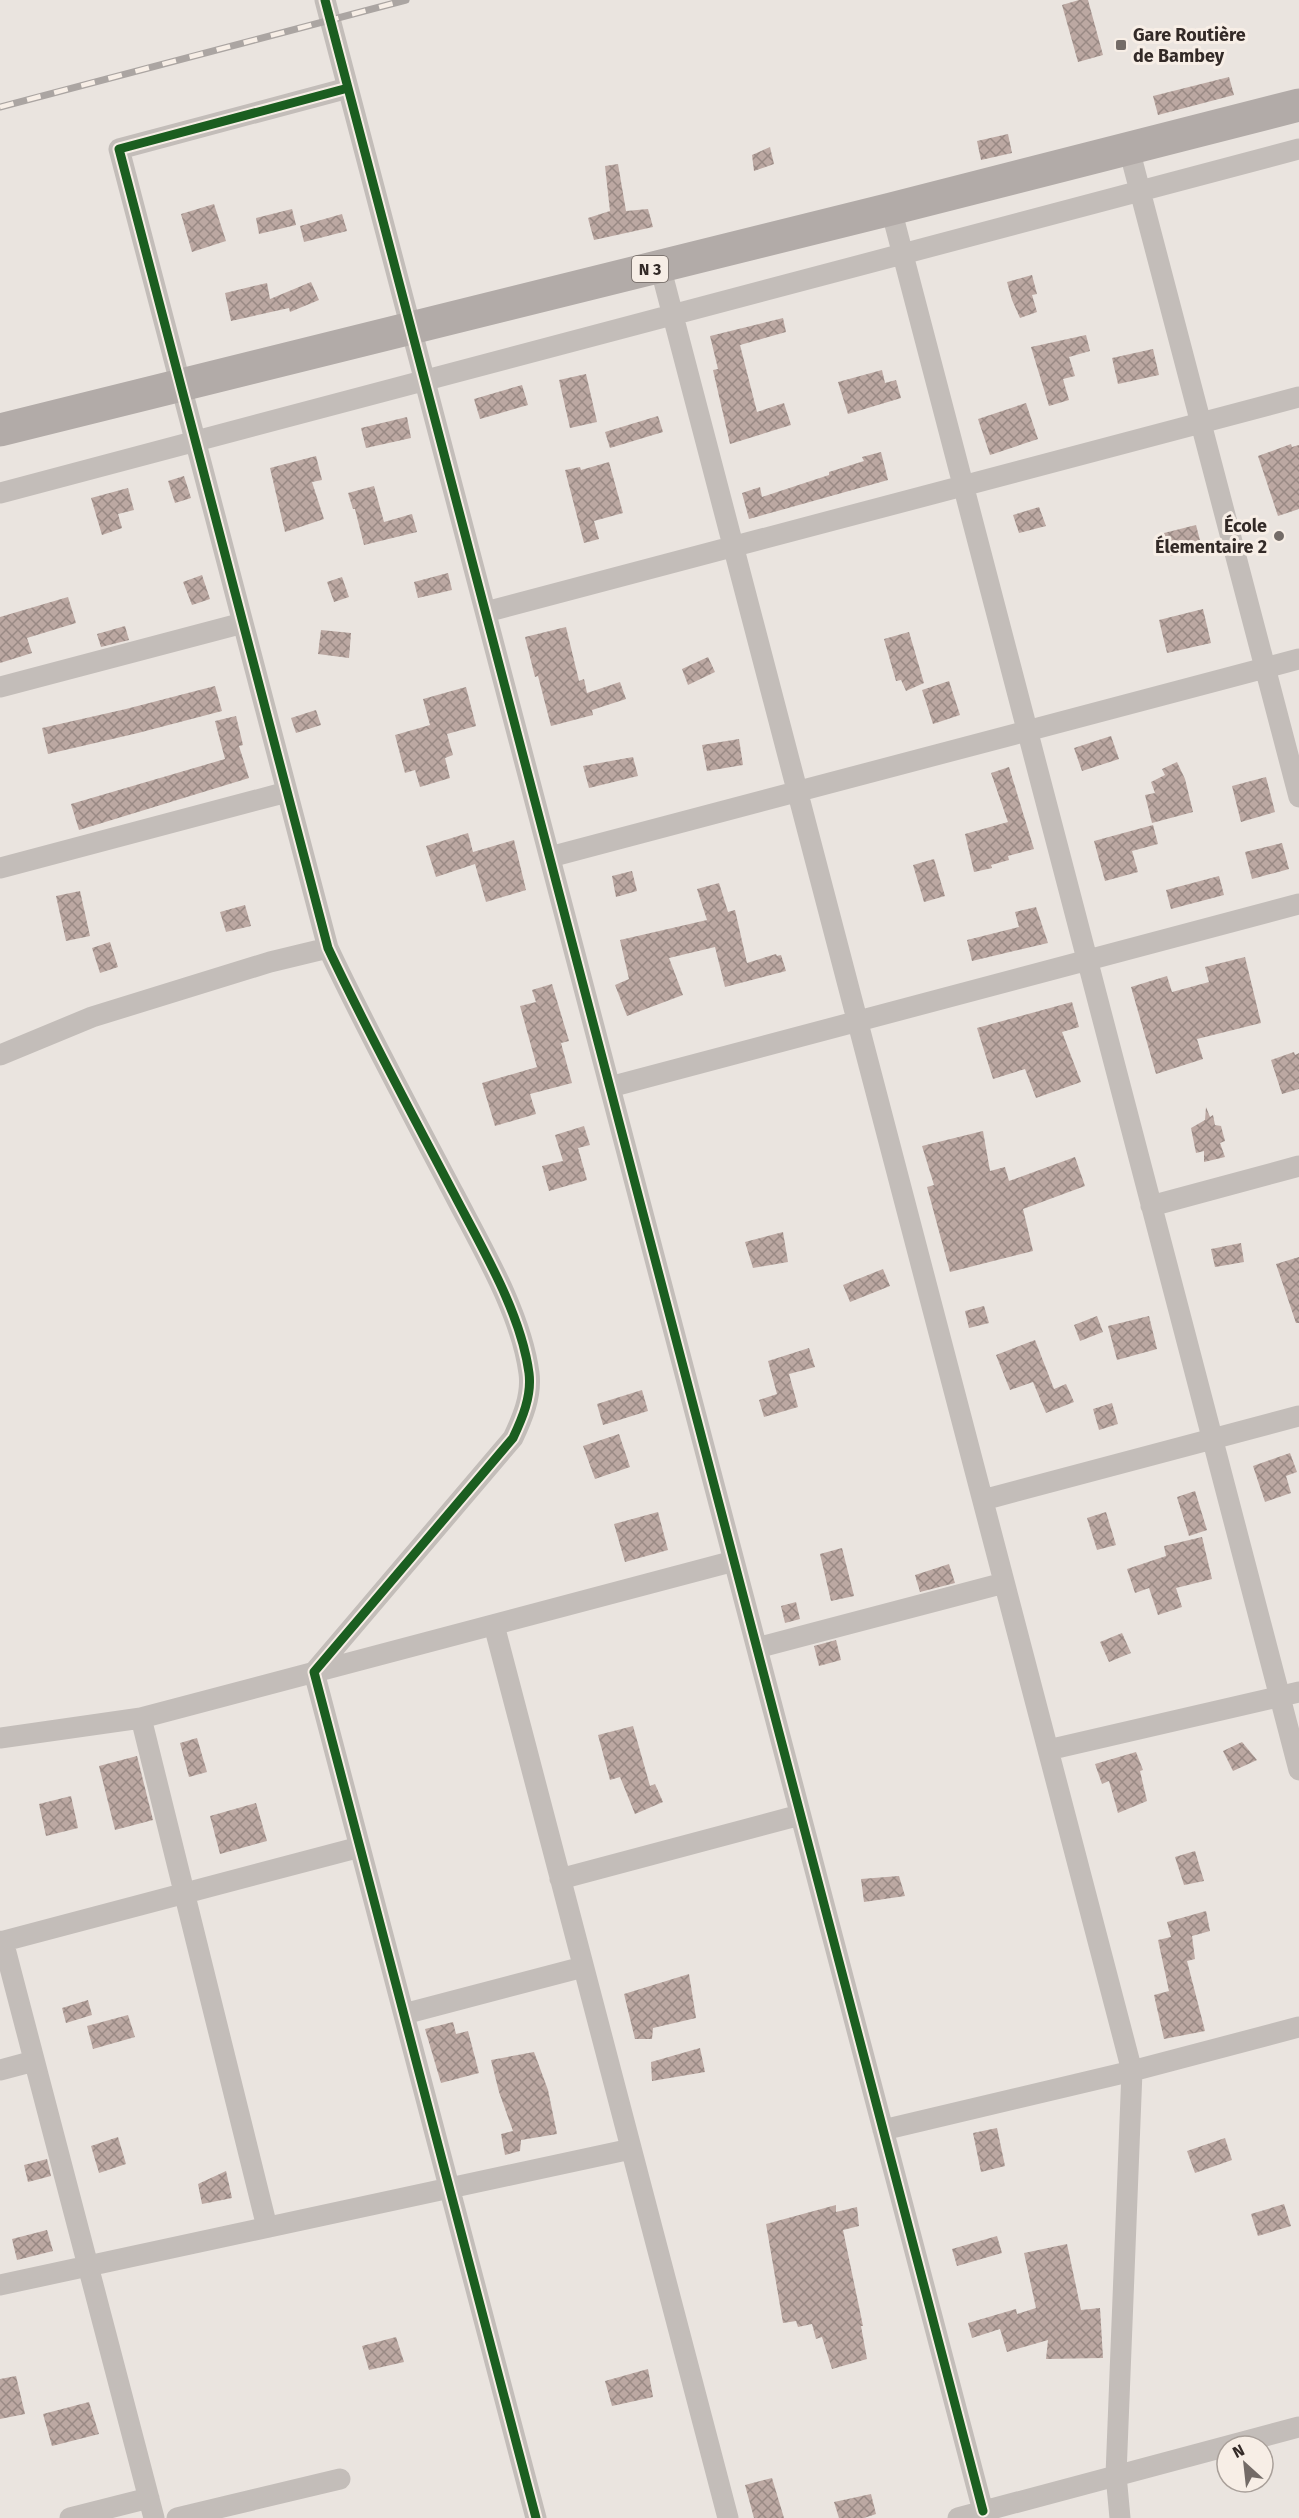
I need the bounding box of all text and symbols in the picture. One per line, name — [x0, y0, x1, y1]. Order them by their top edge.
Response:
place label: Gare Routière de Bambey — [1133, 24, 1246, 67]
marker: Gare Routière de Bambey — [1114, 38, 1128, 52]
road number: N 3 — [632, 256, 668, 282]
place label: École Élementaire 2 — [1155, 514, 1267, 558]
marker: École Élementaire 2 — [1272, 529, 1286, 543]
north arrow — [1215, 2434, 1275, 2494]
text: N — [1229, 2440, 1247, 2462]

